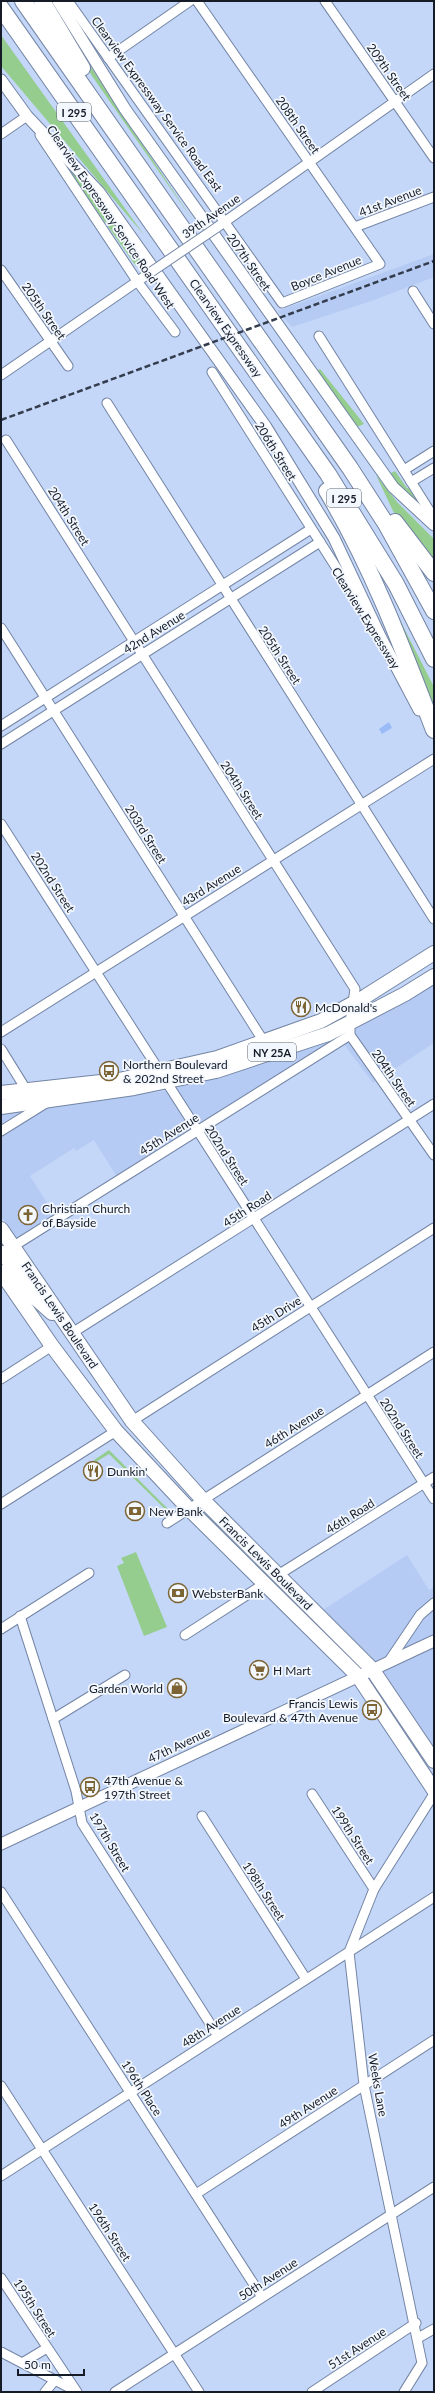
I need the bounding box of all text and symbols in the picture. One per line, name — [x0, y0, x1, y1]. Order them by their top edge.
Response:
street label: Clearview Expressway Service Road East — [88, 13, 226, 195]
street label: 209th Street — [364, 40, 415, 104]
street label: 208th Street — [273, 93, 324, 157]
road number: I 295 — [57, 103, 91, 121]
street label: Clearview Expressway Service Road West — [44, 122, 179, 312]
street label: 41st Avenue — [357, 182, 423, 220]
street label: 39th Avenue — [179, 191, 243, 241]
street label: 207th Street — [224, 230, 275, 294]
street label: Boyce Avenue — [289, 252, 363, 294]
street label: Clearview Expressway — [186, 276, 266, 381]
street label: 205th Street — [19, 279, 70, 343]
street label: 206th Street — [252, 419, 300, 484]
street label: 204th Street — [45, 484, 93, 549]
road number: I 295 — [327, 489, 361, 507]
street label: Clearview Expressway — [329, 564, 404, 672]
street label: 42nd Avenue — [120, 607, 188, 657]
street label: 205th Street — [256, 623, 305, 688]
street label: 204th Street — [218, 758, 267, 823]
street label: 203rd Street — [122, 802, 170, 867]
street label: 202nd Street — [28, 849, 78, 916]
street label: 43rd Avenue — [179, 861, 243, 909]
restaurant icon: McDonald's — [290, 996, 312, 1018]
place label: McDonald's — [315, 1000, 377, 1015]
road number: NY 25A — [248, 1043, 296, 1061]
street label: 204th Street — [369, 1046, 420, 1110]
place label: Northern Boulevard & 202nd Street — [123, 1057, 228, 1086]
bus stop icon: Northern Boulevard & 202nd Street — [98, 1060, 120, 1082]
street label: 45th Avenue — [136, 1110, 202, 1158]
street label: 202nd Street — [202, 1122, 252, 1189]
street label: 45th Road — [220, 1188, 274, 1230]
place label: Christian Church of Bayside — [42, 1201, 130, 1230]
church icon: Christian Church of Bayside — [17, 1204, 39, 1226]
street label: Francis Lewis Boulevard — [19, 1259, 101, 1371]
street label: 45th Drive — [248, 1293, 304, 1335]
street label: 202nd Street — [377, 1395, 427, 1462]
street label: 46th Avenue — [261, 1403, 327, 1451]
restaurant icon: Dunkin' — [82, 1460, 104, 1482]
place label: Dunkin' — [107, 1464, 147, 1479]
street label: 46th Road — [323, 1495, 377, 1537]
bank icon: New Bank — [124, 1500, 146, 1522]
place label: New Bank — [149, 1504, 204, 1519]
street label: Francis Lewis Boulevard — [216, 1513, 316, 1613]
bank icon: WebsterBank — [167, 1582, 189, 1604]
place label: WebsterBank — [192, 1586, 264, 1601]
supermarket icon: H Mart — [248, 1659, 270, 1681]
place label: H Mart — [273, 1663, 312, 1678]
shop icon: Garden World — [166, 1677, 188, 1699]
place label: Garden World — [89, 1681, 163, 1696]
place label: Francis Lewis Boulevard & 47th Avenue — [223, 1696, 358, 1725]
bus stop icon: Francis Lewis Boulevard & 47th Avenue — [361, 1699, 383, 1721]
street label: 47th Avenue — [145, 1724, 213, 1766]
place label: 47th Avenue & 197th Street — [104, 1773, 183, 1802]
bus stop icon: 47th Avenue & 197th Street — [79, 1776, 101, 1798]
street label: 199th Street — [329, 1803, 378, 1868]
street label: 197th Street — [86, 1810, 134, 1875]
street label: 198th Street — [240, 1859, 289, 1924]
street label: 48th Avenue — [179, 2001, 243, 2051]
street label: Weeks Lane — [365, 2052, 391, 2118]
street label: 196th Place — [119, 2058, 165, 2118]
street label: 49th Avenue — [276, 2082, 340, 2132]
street label: 196th Street — [86, 2200, 135, 2265]
street label: 50th Avenue — [236, 2254, 300, 2304]
street label: 195th Street — [11, 2276, 60, 2341]
street label: 51st Avenue — [325, 2324, 389, 2372]
scale bar — [18, 2351, 84, 2377]
text: 50 m — [24, 2357, 51, 2372]

